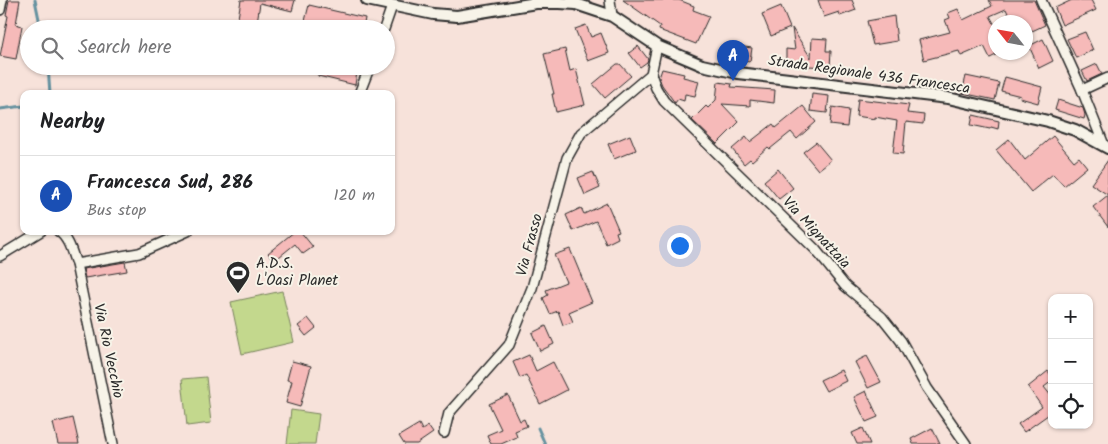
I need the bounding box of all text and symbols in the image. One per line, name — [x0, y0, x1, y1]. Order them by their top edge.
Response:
north arrow — [988, 15, 1033, 60]
search box — [20, 20, 395, 75]
text: Search here — [78, 33, 172, 63]
icon: search — [38, 34, 66, 62]
pin: A — [717, 40, 749, 81]
street label: Strada Regionale 436 Francesca — [767, 49, 971, 101]
text: Nearby — [40, 106, 105, 139]
text: Francesca Sud, 286 — [87, 168, 253, 198]
text: A — [51, 183, 61, 208]
text: 120 m — [334, 183, 375, 208]
street label: Via Mignattaia — [776, 191, 856, 275]
text: Bus stop — [87, 198, 146, 223]
street label: Via Frasso — [510, 211, 550, 279]
your location — [667, 233, 693, 259]
place label: A.D.S. L'Oasi Planet — [256, 252, 338, 293]
sports icon: A.D.S. L'Oasi Planet — [225, 260, 251, 294]
map controls — [1048, 294, 1093, 429]
button: + — [1048, 294, 1093, 339]
street label: Via Rio Vecchio — [86, 301, 130, 401]
button: − — [1048, 339, 1093, 384]
button: locate — [1048, 384, 1093, 429]

